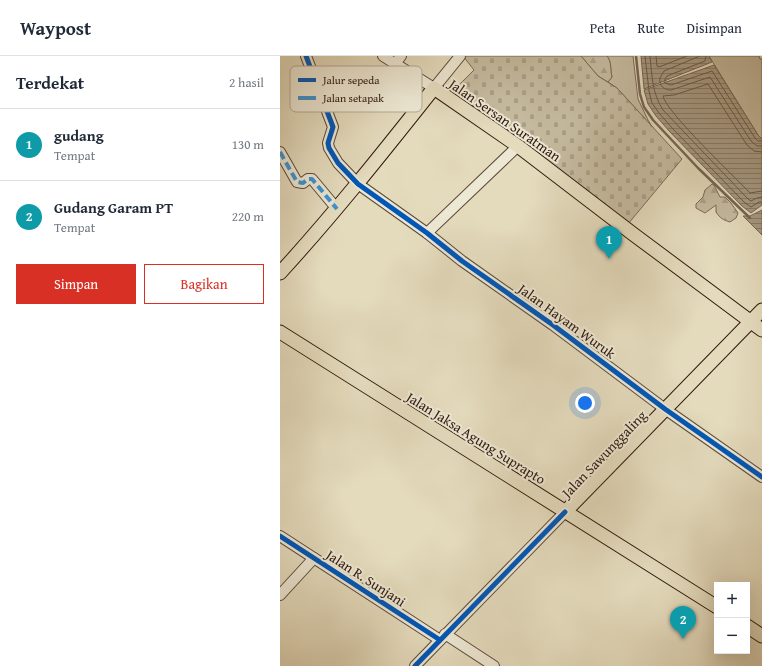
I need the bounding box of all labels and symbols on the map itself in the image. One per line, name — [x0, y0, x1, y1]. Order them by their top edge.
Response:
legend — [290, 66, 422, 112]
text: Jalur sepeda — [321, 72, 380, 88]
street label: Jalan Sersan Suratman — [443, 73, 565, 166]
text: Jalan setapak — [321, 90, 384, 106]
pin: 1 — [596, 226, 622, 259]
street label: Jalan Hayam Wuruk — [512, 278, 621, 364]
street label: Jalan Jaksa Agung Suprapto — [401, 386, 549, 489]
your location — [575, 393, 595, 413]
street label: Jalan Sawunggaling — [556, 406, 651, 504]
street label: Jalan R. Sunjani — [321, 544, 410, 611]
pin: 2 — [670, 606, 696, 639]

